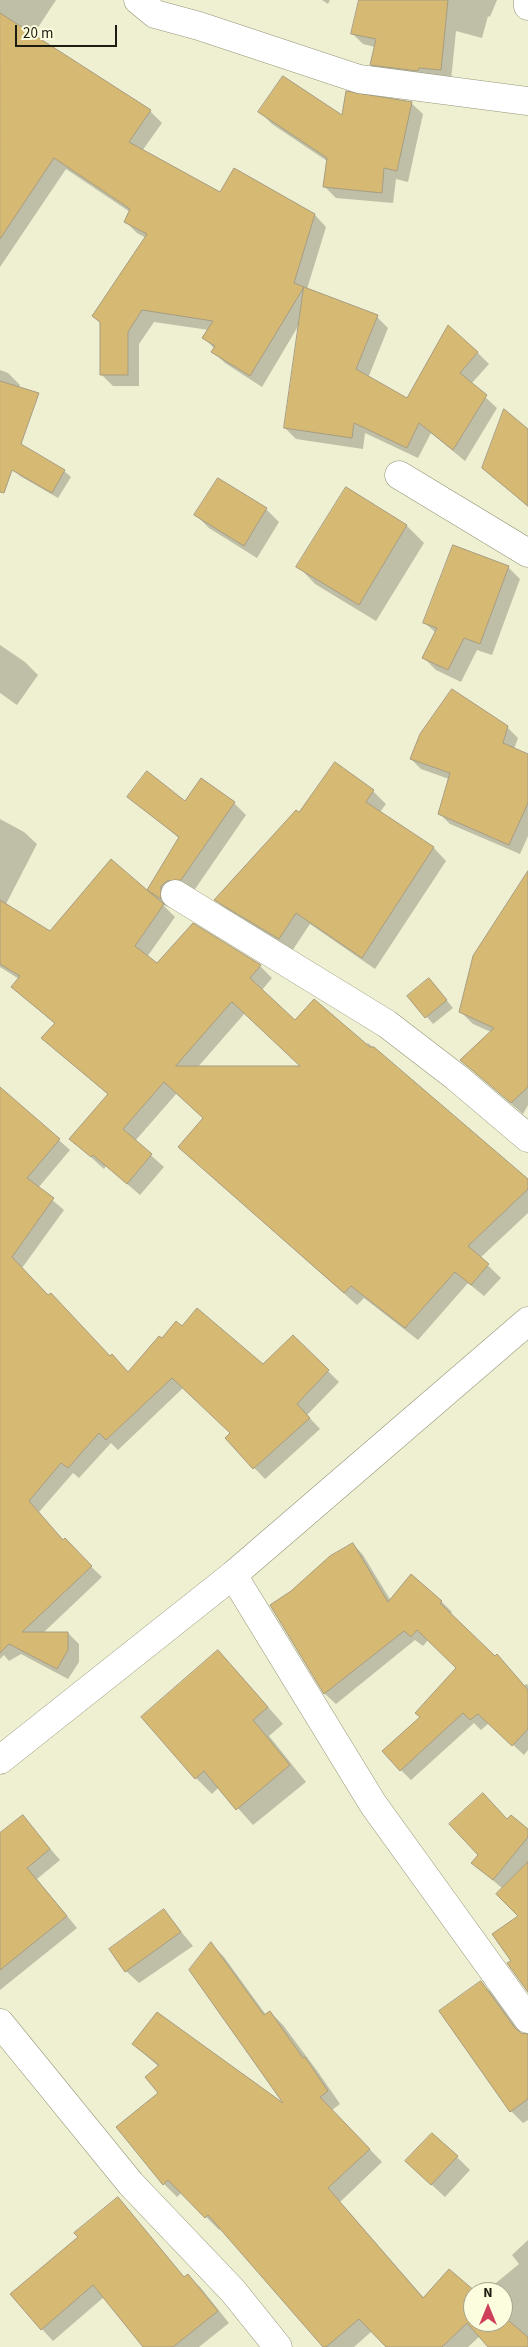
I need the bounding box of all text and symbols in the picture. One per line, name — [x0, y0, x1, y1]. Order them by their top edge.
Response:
scale bar — [18, 15, 120, 47]
text: 20 m — [23, 23, 53, 44]
north arrow — [463, 2282, 513, 2332]
text: N — [483, 2283, 493, 2303]

